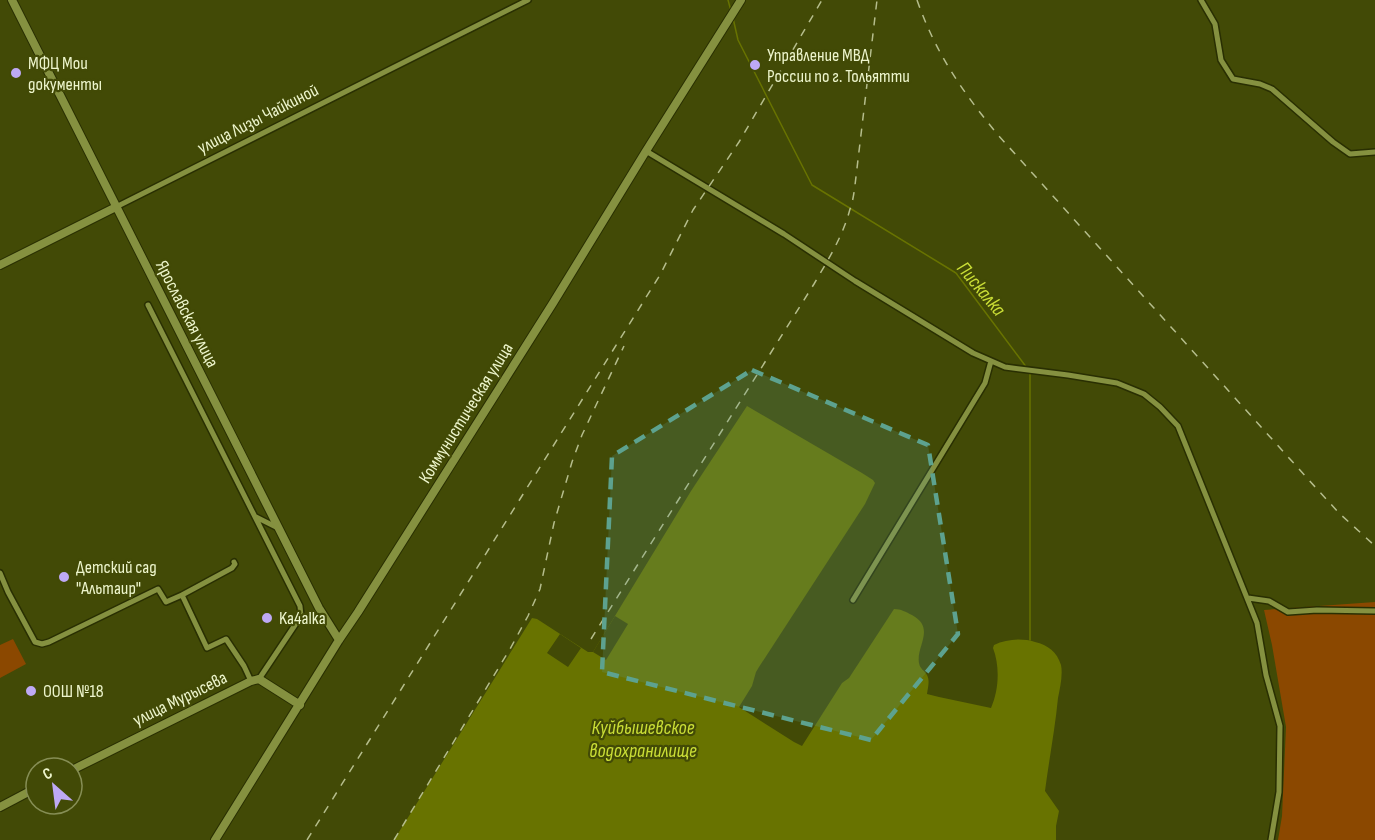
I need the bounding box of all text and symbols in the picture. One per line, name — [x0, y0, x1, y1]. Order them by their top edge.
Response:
place label: Управление МВД России по г. Тольятти — [767, 45, 910, 87]
place label: МФЦ Мои документы — [28, 53, 102, 95]
marker: Управление МВД России по г. Тольятти — [748, 58, 762, 72]
marker: МФЦ Мои документы — [9, 66, 23, 80]
street label: улица Лизы Чайкиной — [194, 80, 322, 158]
street label: Ярославская улица — [151, 257, 223, 371]
water label: Пискалка — [951, 257, 1011, 321]
street label: Коммунистическая улица — [414, 339, 518, 487]
place label: Детский сад "Альтаир" — [76, 557, 157, 599]
marker: Детский сад "Альтаир" — [57, 570, 71, 584]
place label: Ka4alka — [279, 608, 326, 629]
marker: Ka4alka — [260, 611, 274, 625]
street label: улица Мурысева — [130, 667, 231, 731]
place label: ООШ №18 — [43, 681, 104, 702]
marker: ООШ №18 — [24, 684, 38, 698]
water label: Куйбышевское водохранилище — [589, 716, 697, 763]
north arrow — [24, 756, 84, 816]
text: С — [40, 764, 56, 784]

